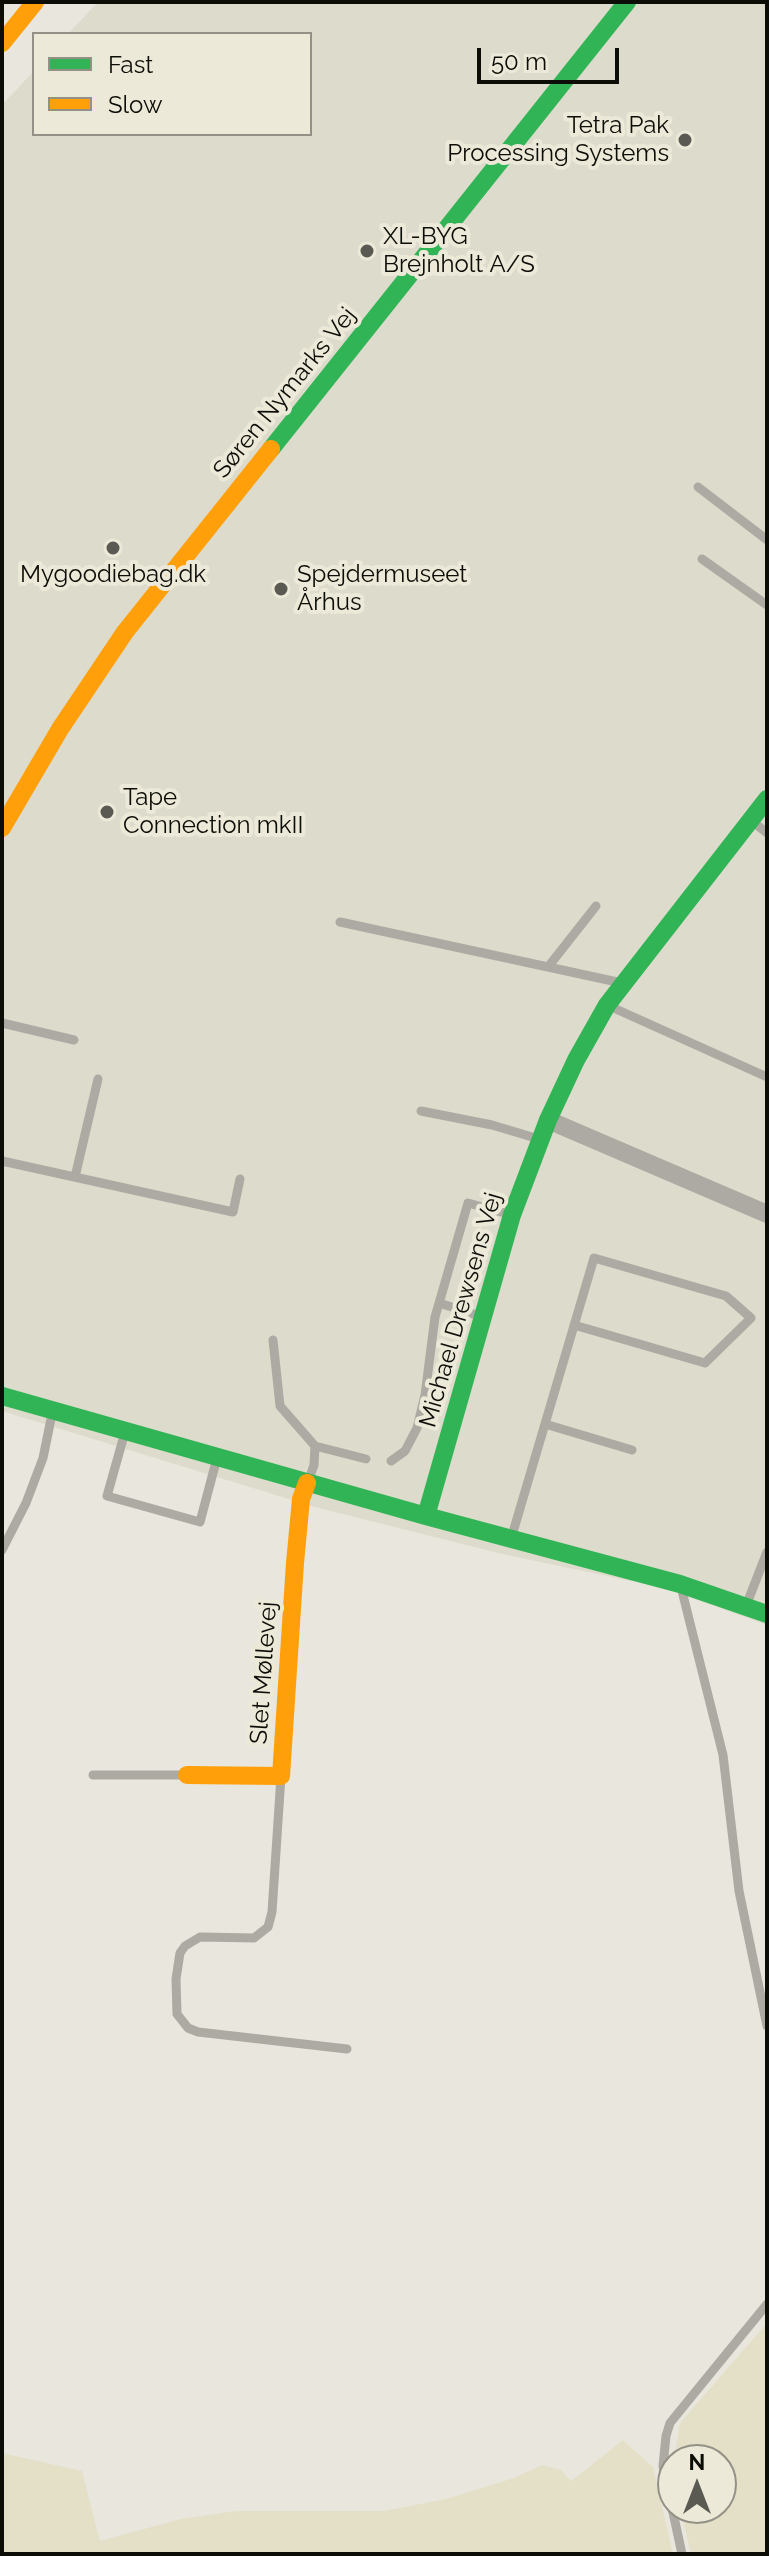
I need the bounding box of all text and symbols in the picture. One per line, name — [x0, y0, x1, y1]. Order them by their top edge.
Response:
legend — [32, 32, 312, 136]
scale bar — [481, 32, 623, 82]
text: 50 m — [491, 47, 547, 76]
text: Fast — [108, 50, 153, 79]
text: Slow — [108, 90, 162, 119]
place label: Tetra Pak Processing Systems — [447, 112, 669, 168]
marker: Tetra Pak Processing Systems — [676, 131, 694, 149]
place label: XL-BYG Brejnholt A/S — [383, 223, 535, 279]
marker: XL-BYG Brejnholt A/S — [358, 242, 376, 260]
street label: Søren Nymarks Vej — [207, 302, 363, 484]
marker: Mygoodiebag.dk — [104, 539, 122, 557]
place label: Mygoodiebag.dk — [20, 561, 206, 589]
place label: Spejdermuseet Århus — [297, 561, 467, 617]
marker: Spejdermuseet Århus — [272, 580, 290, 598]
place label: Tape Connection mkII — [123, 784, 303, 840]
marker: Tape Connection mkII — [98, 803, 116, 821]
street label: Michael Drewsens Vej — [414, 1189, 508, 1431]
street label: Slet Møllevej — [245, 1601, 283, 1745]
north arrow — [657, 2444, 737, 2524]
text: N — [689, 2449, 705, 2475]

